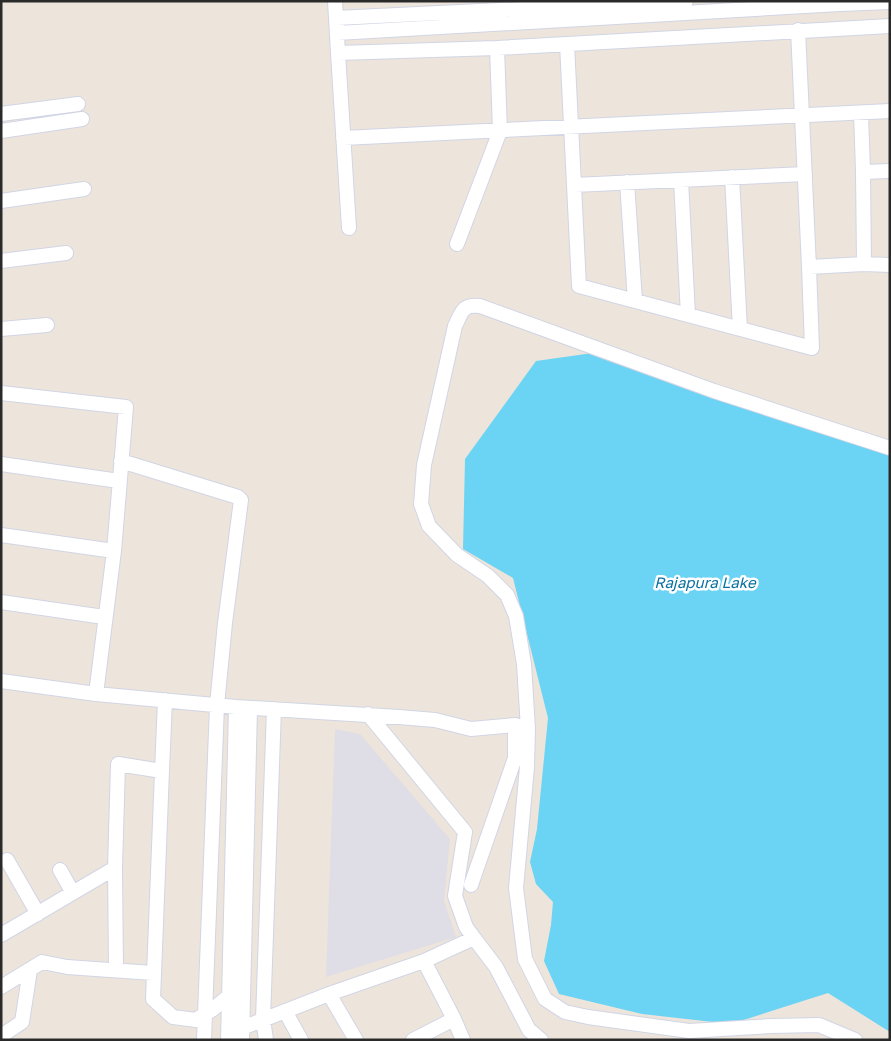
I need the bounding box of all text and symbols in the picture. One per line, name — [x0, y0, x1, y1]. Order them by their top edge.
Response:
water label: Rajapura Lake — [654, 573, 757, 592]

